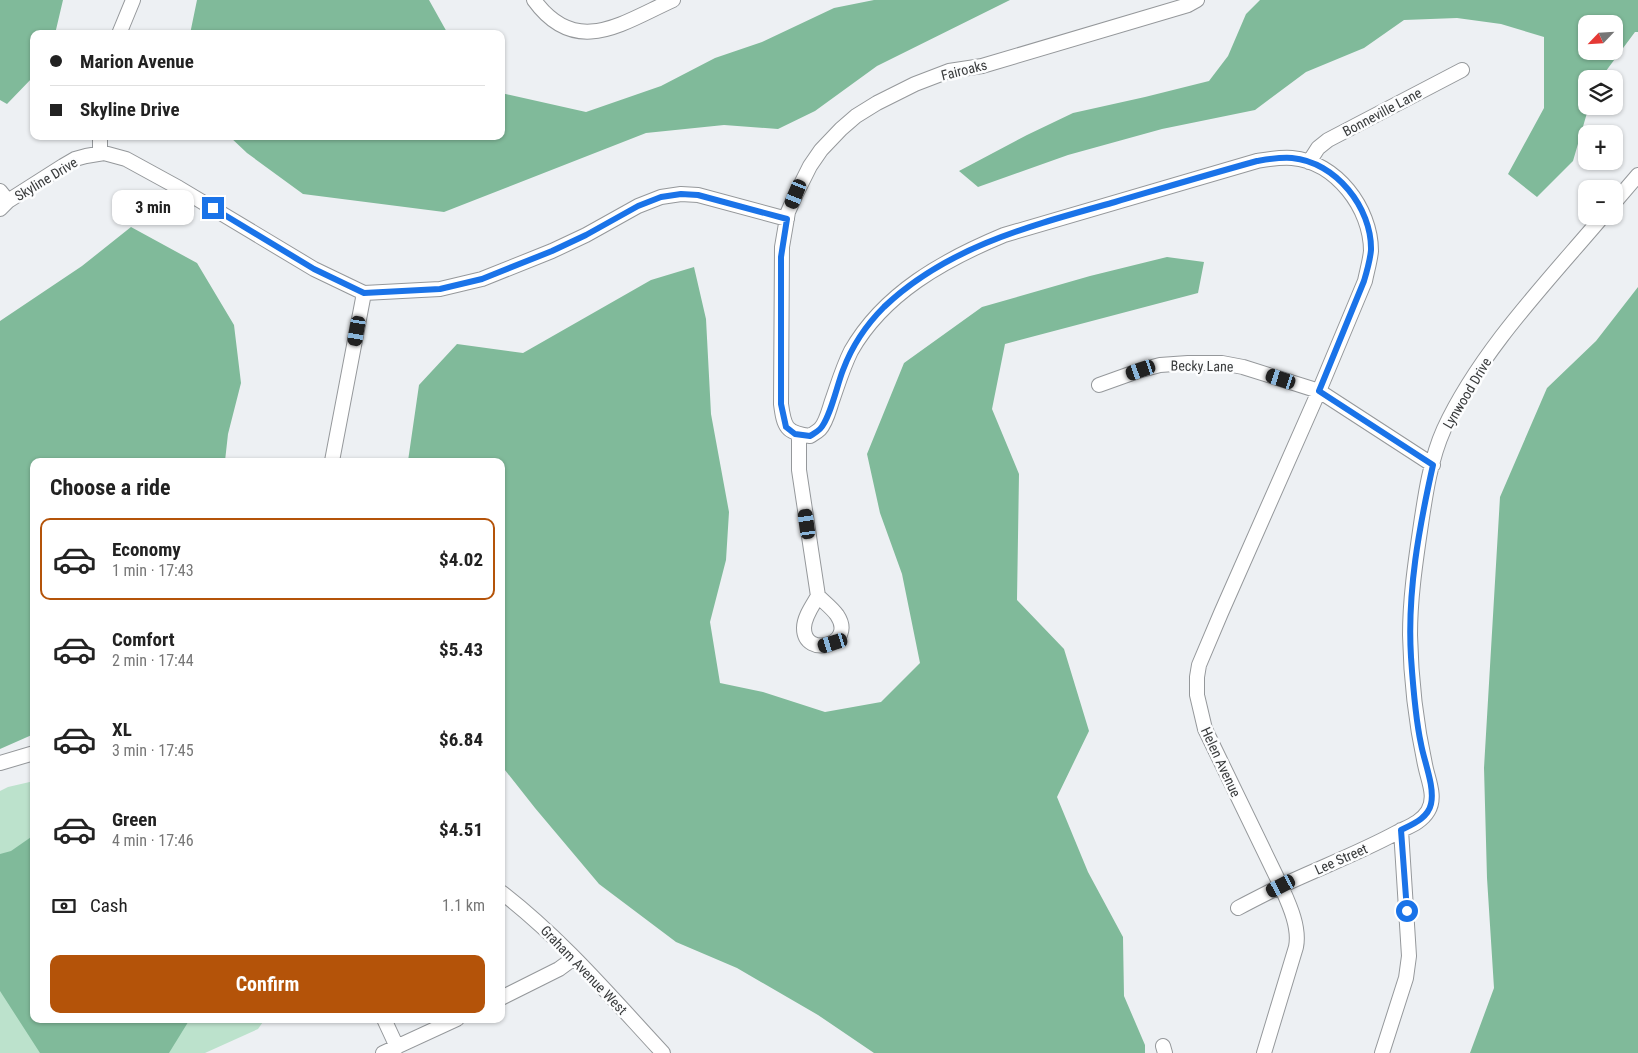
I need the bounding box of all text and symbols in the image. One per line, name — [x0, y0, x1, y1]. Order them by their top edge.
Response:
north arrow — [1578, 15, 1622, 60]
map controls — [1578, 15, 1623, 225]
text: Marion Avenue — [80, 50, 194, 73]
street label: Fairoaks — [939, 57, 989, 83]
button: layers — [1578, 70, 1623, 115]
street label: Bonneville Lane — [1340, 84, 1424, 139]
text: Skyline Drive — [80, 98, 180, 121]
button: + — [1578, 125, 1623, 170]
street label: Skyline Drive — [12, 154, 81, 204]
car — [783, 177, 808, 211]
button: − — [1578, 180, 1623, 225]
callout: 3 min — [113, 190, 196, 226]
route end — [202, 197, 224, 219]
text: 3 min — [135, 198, 171, 217]
car — [347, 315, 366, 347]
street label: Lynwood Drive — [1440, 354, 1495, 431]
street label: Becky Lane — [1170, 357, 1234, 375]
car — [1124, 358, 1157, 382]
car — [1264, 367, 1297, 391]
text: Choose a ride — [50, 475, 171, 500]
car — [797, 508, 816, 540]
icon: car — [52, 537, 97, 582]
text: Economy — [112, 538, 181, 561]
text: $4.02 — [439, 548, 483, 571]
text: 1 min · 17:43 — [112, 561, 194, 580]
icon: car — [52, 627, 97, 672]
text: Comfort — [112, 628, 175, 651]
car — [816, 631, 849, 655]
text: $5.43 — [439, 638, 483, 661]
text: 2 min · 17:44 — [112, 651, 194, 670]
icon: car — [52, 717, 97, 762]
text: XL — [112, 718, 132, 741]
street label: Helen Avenue — [1198, 724, 1244, 800]
text: $6.84 — [439, 728, 483, 751]
text: 3 min · 17:45 — [112, 741, 194, 760]
icon: car — [52, 807, 97, 852]
text: Green — [112, 808, 157, 831]
text: $4.51 — [439, 818, 483, 841]
text: 4 min · 17:46 — [112, 831, 194, 850]
street label: Lee Street — [1312, 840, 1370, 878]
car — [1264, 873, 1297, 899]
icon: cash — [50, 892, 78, 920]
text: Cash — [90, 894, 128, 917]
text: 1.1 km — [442, 896, 485, 915]
route start — [1396, 900, 1418, 922]
street label: Graham Avenue West — [538, 922, 630, 1018]
button: Confirm — [50, 955, 485, 1013]

